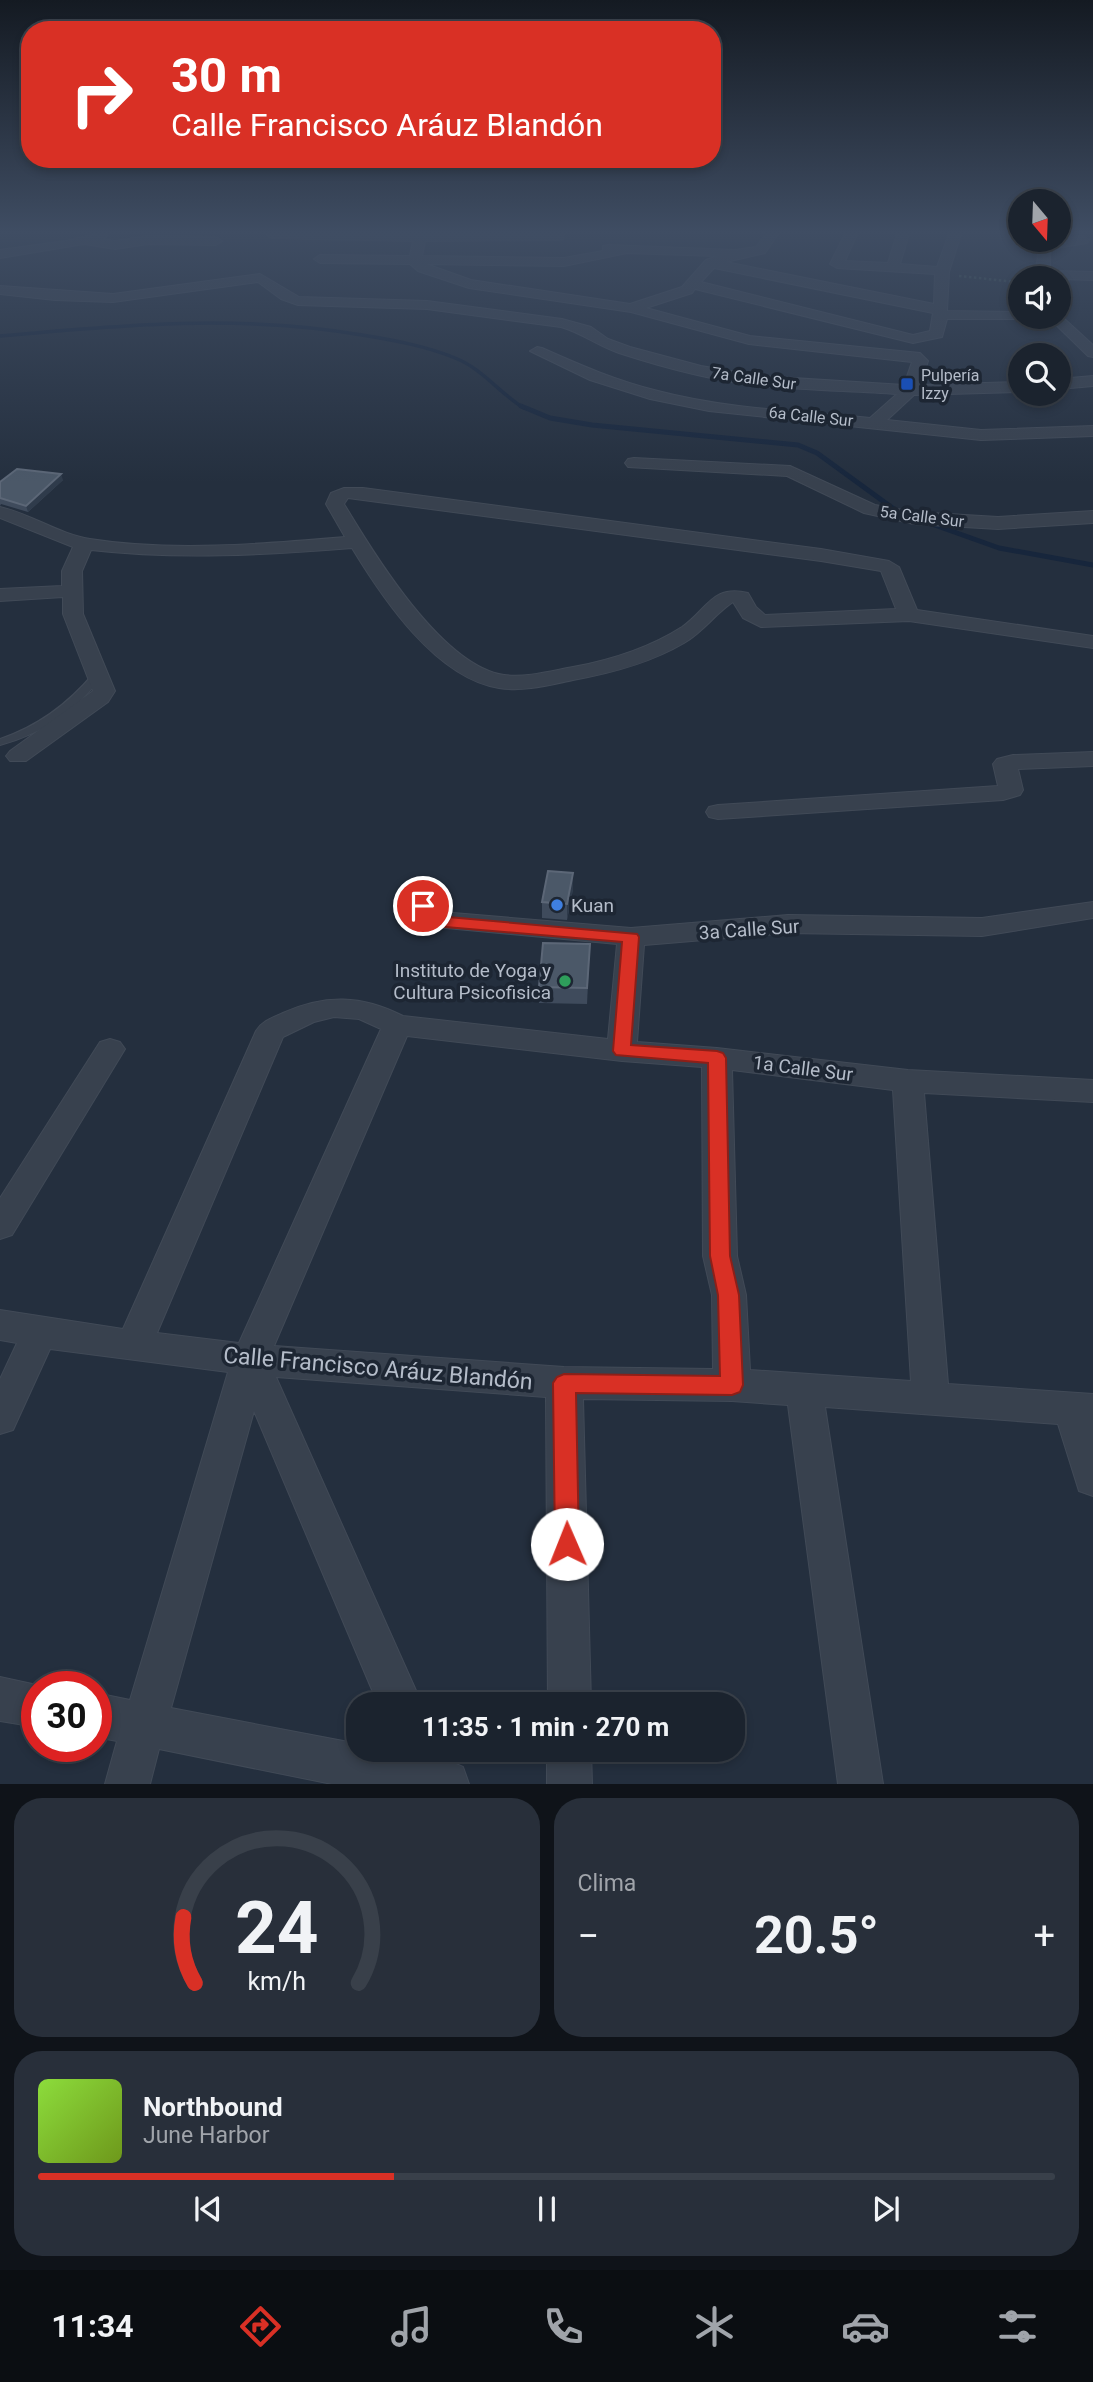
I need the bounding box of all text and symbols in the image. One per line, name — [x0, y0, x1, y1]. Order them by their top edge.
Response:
text: 30 m — [171, 47, 282, 104]
icon: right — [56, 49, 147, 140]
text: Calle Francisco Aráuz Blandón — [171, 106, 603, 144]
north arrow — [1008, 189, 1071, 252]
map controls — [1008, 189, 1071, 406]
button: sound — [1008, 266, 1071, 329]
button: search — [1008, 343, 1071, 406]
street label: 7a Calle Sur — [711, 363, 798, 394]
place label: Pulpería Izzy — [921, 366, 979, 403]
marker: Pulpería Izzy — [899, 376, 915, 392]
street label: 6a Calle Sur — [768, 403, 855, 430]
street label: 5a Calle Sur — [879, 502, 966, 531]
pin — [393, 876, 453, 936]
icon: arrive — [404, 887, 442, 925]
place label: Kuan — [571, 894, 614, 917]
marker: Kuan — [549, 897, 565, 913]
street label: 3a Calle Sur — [698, 914, 801, 944]
place label: Instituto de Yoga y Cultura Psicofisica — [393, 959, 551, 1004]
marker: Instituto de Yoga y Cultura Psicofisica — [557, 973, 573, 989]
street label: 1a Calle Sur — [752, 1051, 855, 1086]
street label: Calle Francisco Aráuz Blandón — [222, 1342, 534, 1395]
position arrow — [530, 1507, 604, 1581]
speed limit sign: 30 — [21, 1671, 112, 1762]
text: 11:35 · 1 min · 270 m — [422, 1712, 669, 1742]
text: Clima — [578, 1870, 636, 1897]
text: 24 — [235, 1886, 319, 1972]
text: 20.5° — [754, 1905, 879, 1966]
text: − — [578, 1914, 599, 1958]
text: + — [1033, 1914, 1055, 1958]
text: km/h — [247, 1967, 306, 1996]
text: Northbound — [143, 2092, 283, 2122]
text: June Harbor — [143, 2122, 270, 2149]
icon: previous — [189, 2190, 227, 2228]
icon: pause — [528, 2190, 566, 2228]
icon: next — [867, 2190, 905, 2228]
icon: directions — [236, 2302, 285, 2351]
icon: music — [387, 2302, 436, 2351]
icon: phone — [539, 2302, 588, 2351]
icon: climate — [690, 2302, 739, 2351]
icon: car — [841, 2302, 890, 2351]
icon: filters — [993, 2302, 1042, 2351]
text: 11:34 — [51, 2307, 134, 2345]

